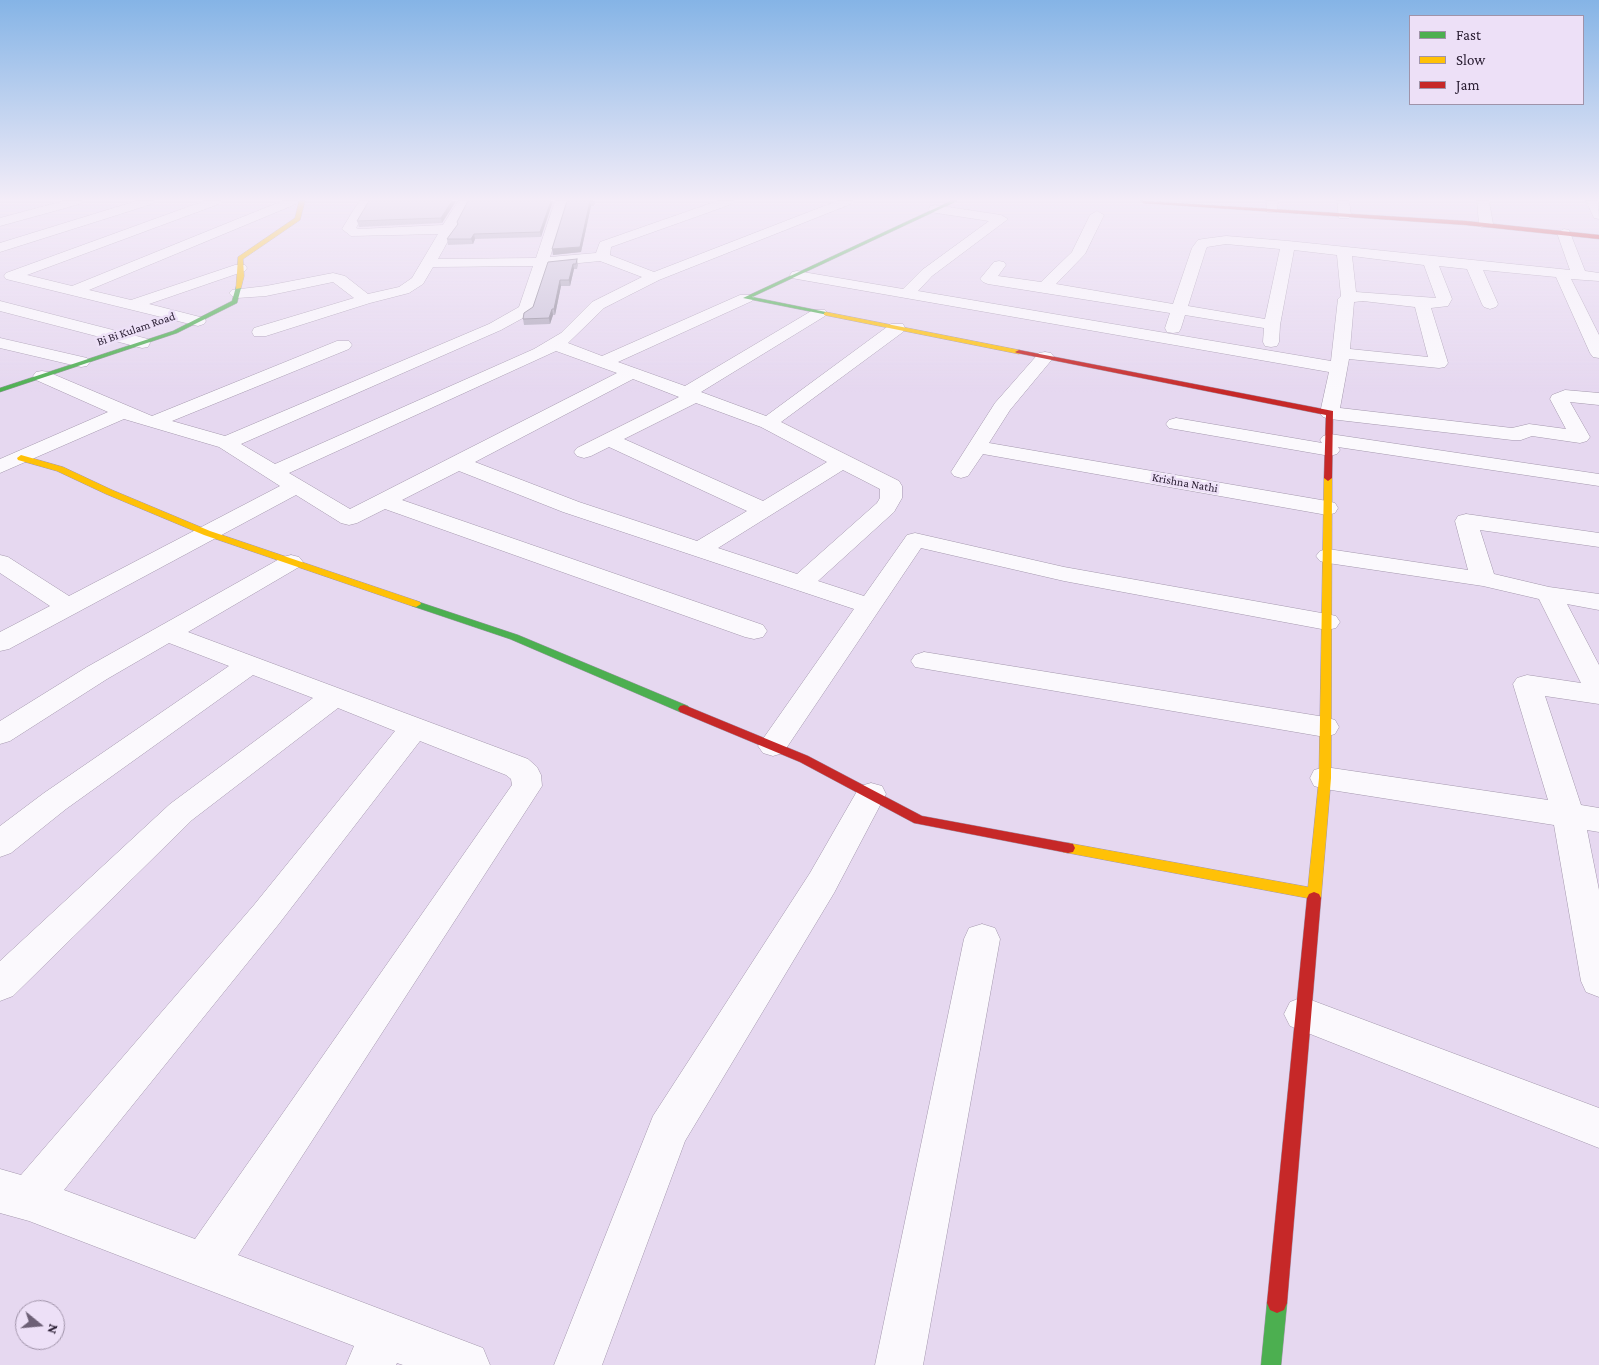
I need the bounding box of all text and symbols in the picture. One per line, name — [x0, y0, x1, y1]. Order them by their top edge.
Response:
legend — [1409, 15, 1584, 105]
text: Fast — [1456, 27, 1481, 43]
text: Slow — [1456, 52, 1485, 68]
text: Jam — [1456, 77, 1479, 93]
street label: Bi Bi Kulam Road — [95, 309, 177, 349]
street label: Krishna Nathi — [1151, 470, 1219, 496]
north arrow — [15, 1300, 65, 1350]
text: N — [44, 1322, 62, 1336]

